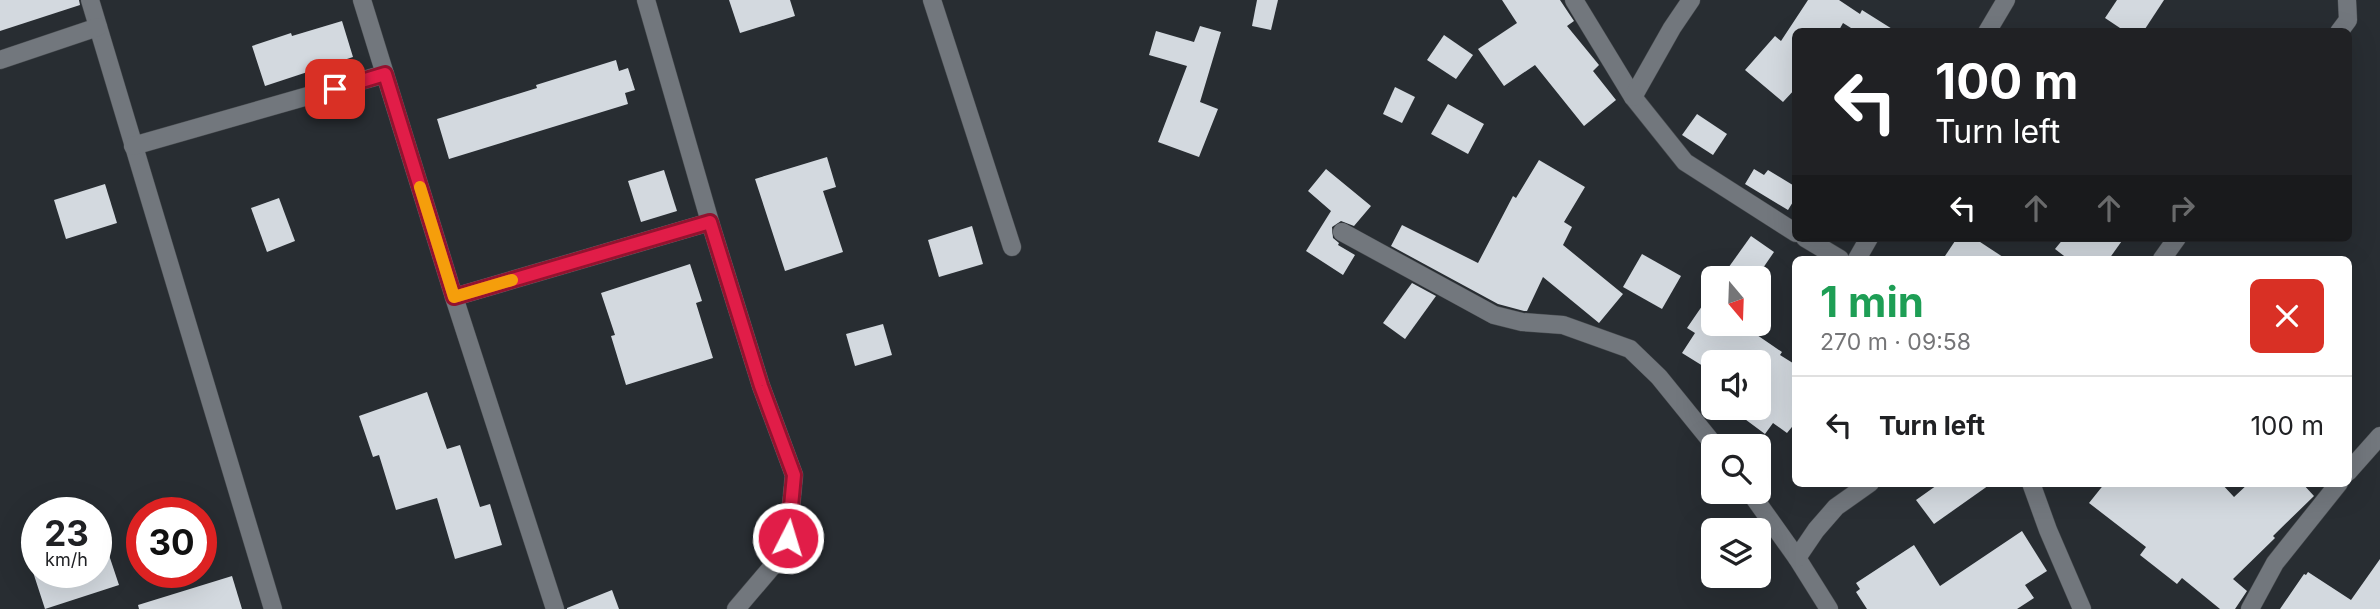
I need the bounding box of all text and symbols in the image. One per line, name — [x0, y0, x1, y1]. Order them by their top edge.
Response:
text: 100 m — [1935, 52, 2079, 111]
icon: left — [1820, 56, 1911, 147]
pin — [305, 59, 365, 119]
icon: arrive — [316, 70, 354, 108]
text: Turn left — [1935, 112, 2060, 151]
icon: left — [1944, 189, 1982, 227]
icon: ahead — [2017, 189, 2055, 227]
icon: ahead — [2090, 189, 2128, 227]
icon: right — [2163, 189, 2201, 227]
north arrow — [1701, 266, 1771, 336]
map controls — [1701, 266, 1771, 588]
text: 1 min — [1820, 276, 1924, 327]
button: close — [2250, 279, 2324, 353]
text: 270 m · 09:58 — [1820, 328, 1971, 356]
button: sound — [1701, 350, 1771, 420]
icon: left — [1820, 406, 1858, 444]
text: Turn left — [1879, 410, 1985, 441]
text: 100 m — [2251, 410, 2324, 441]
button: search — [1701, 434, 1771, 504]
speed limit sign: 30 — [126, 497, 217, 588]
position arrow — [751, 501, 825, 575]
text: 23 — [44, 512, 89, 554]
button: layers — [1701, 518, 1771, 588]
text: km/h — [45, 549, 88, 570]

